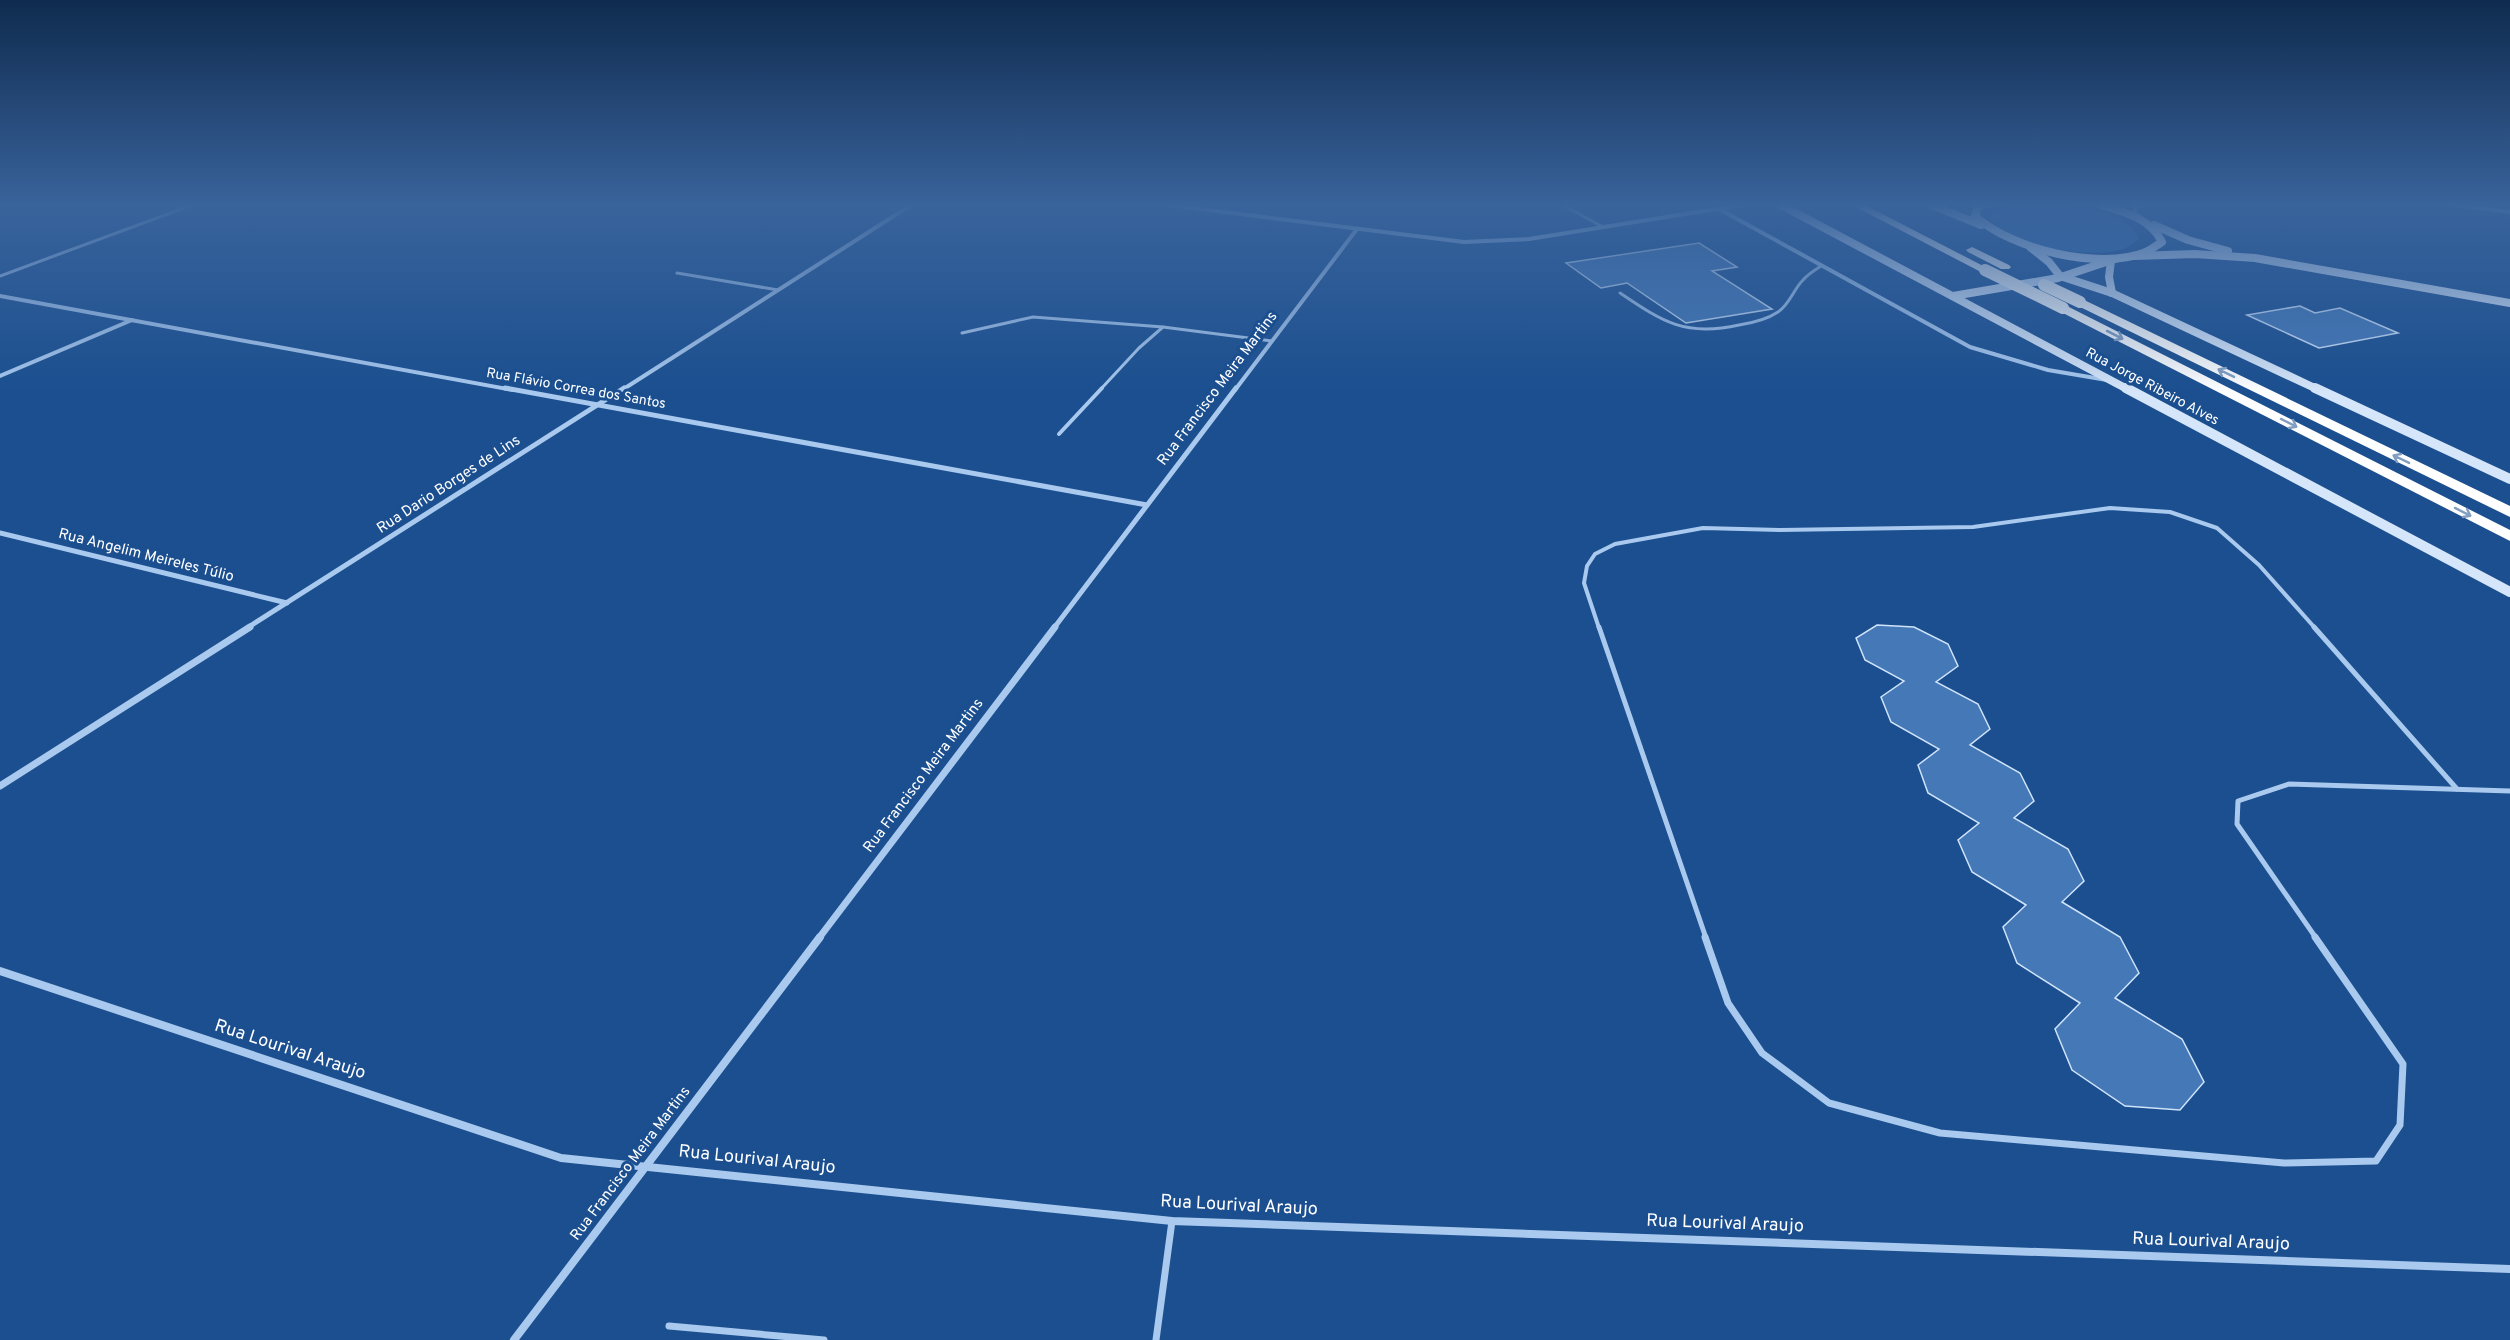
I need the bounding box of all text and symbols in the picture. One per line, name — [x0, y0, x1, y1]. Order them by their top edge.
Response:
street label: Rua Francisco Meira Martins — [1154, 308, 1282, 470]
one-way arrow — [2106, 330, 2124, 341]
street label: Rua Jorge Ribeiro Alves — [2082, 345, 2222, 429]
street label: Rua Flávio Correa dos Santos — [485, 365, 667, 413]
one-way arrow — [2217, 367, 2235, 379]
one-way arrow — [2280, 418, 2298, 430]
street label: Rua Dario Borges de Lins — [374, 431, 524, 539]
one-way arrow — [2392, 452, 2410, 464]
one-way arrow — [2453, 507, 2471, 518]
street label: Rua Angelim Meireles Túlio — [56, 525, 236, 587]
street label: Rua Francisco Meira Martins — [860, 695, 988, 857]
street label: Rua Lourival Araujo — [211, 1015, 369, 1085]
street label: Rua Francisco Meira Martins — [567, 1083, 695, 1245]
street label: Rua Lourival Araujo — [677, 1140, 837, 1180]
street label: Rua Lourival Araujo — [1160, 1190, 1318, 1222]
street label: Rua Lourival Araujo — [1646, 1210, 1804, 1238]
street label: Rua Lourival Araujo — [2132, 1228, 2290, 1256]

